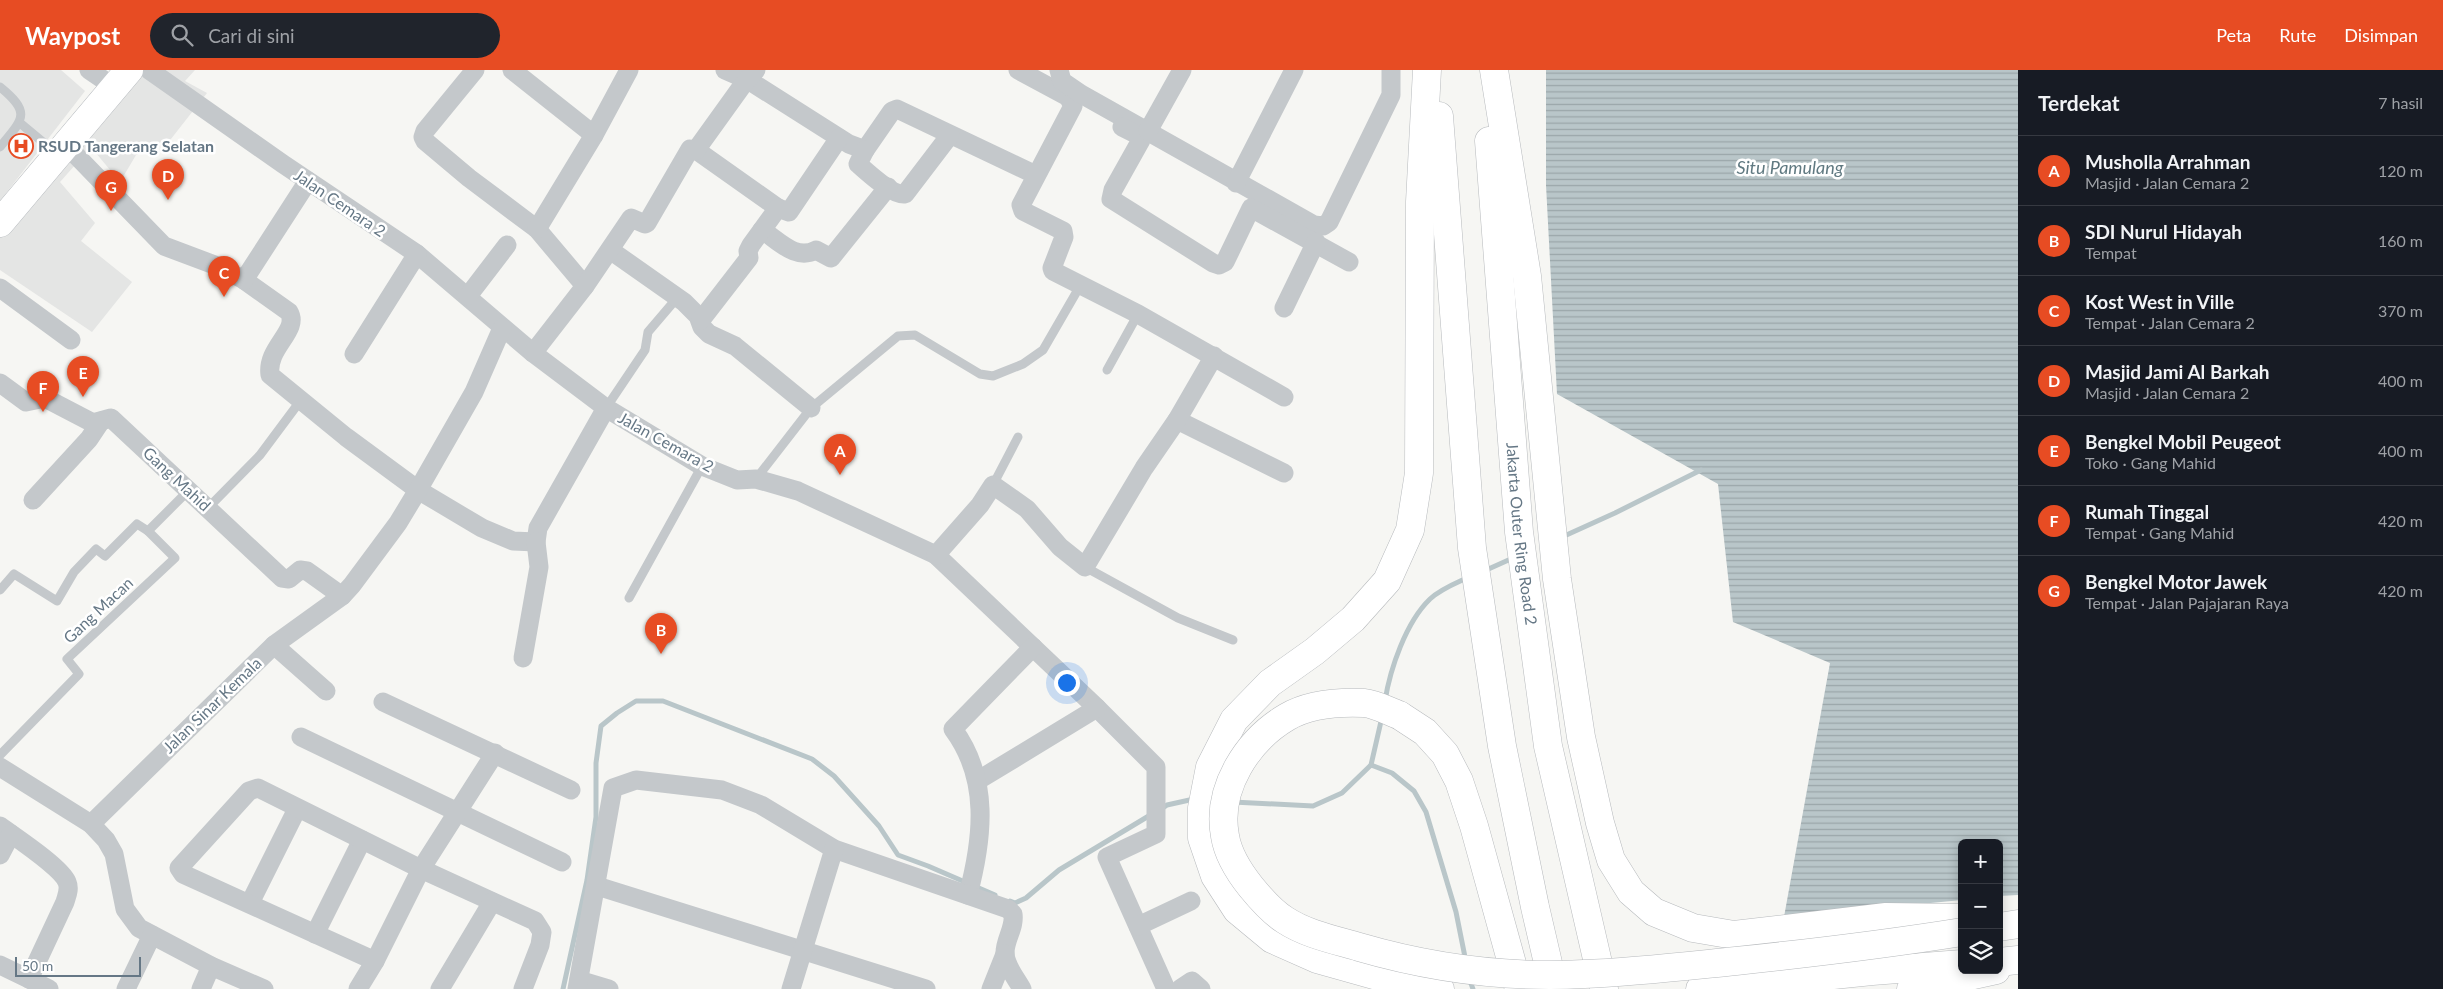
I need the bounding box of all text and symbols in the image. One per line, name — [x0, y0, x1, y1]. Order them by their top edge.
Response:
search box — [150, 13, 500, 58]
text: Waypost — [25, 21, 120, 50]
icon: search — [168, 21, 196, 49]
text: Cari di sini — [208, 24, 295, 47]
text: Peta — [2216, 24, 2251, 46]
text: Rute — [2279, 24, 2316, 46]
text: Disimpan — [2344, 24, 2418, 46]
text: Terdekat — [2038, 90, 2120, 115]
text: 7 hasil — [2378, 93, 2423, 112]
hospital icon: RSUD Tangerang Selatan — [8, 133, 34, 159]
place label: RSUD Tangerang Selatan — [38, 136, 214, 155]
text: Musholla Arrahman — [2085, 150, 2250, 173]
water label: Situ Pamulang — [1736, 156, 1844, 178]
pin: D — [152, 159, 184, 200]
text: A — [2048, 161, 2060, 180]
text: 120 m — [2378, 161, 2423, 180]
street label: Jalan Cemara 2 — [291, 165, 390, 240]
pin: G — [95, 170, 127, 211]
text: Masjid · Jalan Cemara 2 — [2085, 173, 2249, 192]
text: SDI Nurul Hidayah — [2085, 220, 2242, 243]
text: B — [2049, 231, 2059, 250]
text: 160 m — [2378, 231, 2423, 250]
text: Tempat — [2085, 243, 2137, 262]
pin: C — [208, 256, 240, 297]
text: Kost West in Ville — [2085, 290, 2234, 313]
text: C — [2049, 301, 2059, 320]
text: 370 m — [2378, 301, 2423, 320]
text: Tempat · Jalan Cemara 2 — [2085, 313, 2255, 332]
pin: E — [67, 356, 99, 397]
text: Masjid Jami Al Barkah — [2085, 360, 2270, 383]
pin: F — [27, 371, 59, 412]
text: D — [2048, 371, 2060, 390]
text: 400 m — [2378, 371, 2423, 390]
text: Masjid · Jalan Cemara 2 — [2085, 383, 2249, 402]
street label: Jalan Cemara 2 — [615, 407, 717, 476]
text: Bengkel Mobil Peugeot — [2085, 430, 2281, 453]
pin: A — [824, 434, 856, 475]
text: E — [2049, 441, 2059, 460]
text: 400 m — [2378, 441, 2423, 460]
street label: Jakarta Outer Ring Road 2 — [1503, 442, 1541, 626]
street label: Gang Mahid — [140, 443, 215, 515]
text: Toko · Gang Mahid — [2085, 453, 2216, 472]
text: Rumah Tinggal — [2085, 500, 2209, 523]
text: F — [2049, 511, 2059, 530]
text: 420 m — [2378, 511, 2423, 530]
text: Tempat · Gang Mahid — [2085, 523, 2234, 542]
text: Bengkel Motor Jawek — [2085, 570, 2267, 593]
street label: Gang Macan — [59, 573, 136, 647]
text: G — [2048, 581, 2060, 600]
text: 420 m — [2378, 581, 2423, 600]
text: Tempat · Jalan Pajajaran Raya — [2085, 593, 2289, 612]
pin: B — [645, 613, 677, 654]
street label: Jalan Sinar Kemala — [159, 653, 265, 756]
your location — [1054, 670, 1080, 696]
map controls — [1958, 839, 2003, 974]
button: + — [1958, 839, 2003, 884]
button: − — [1958, 884, 2003, 929]
button: layers — [1958, 929, 2003, 974]
scale bar — [15, 954, 141, 977]
text: 50 m — [22, 957, 53, 974]

